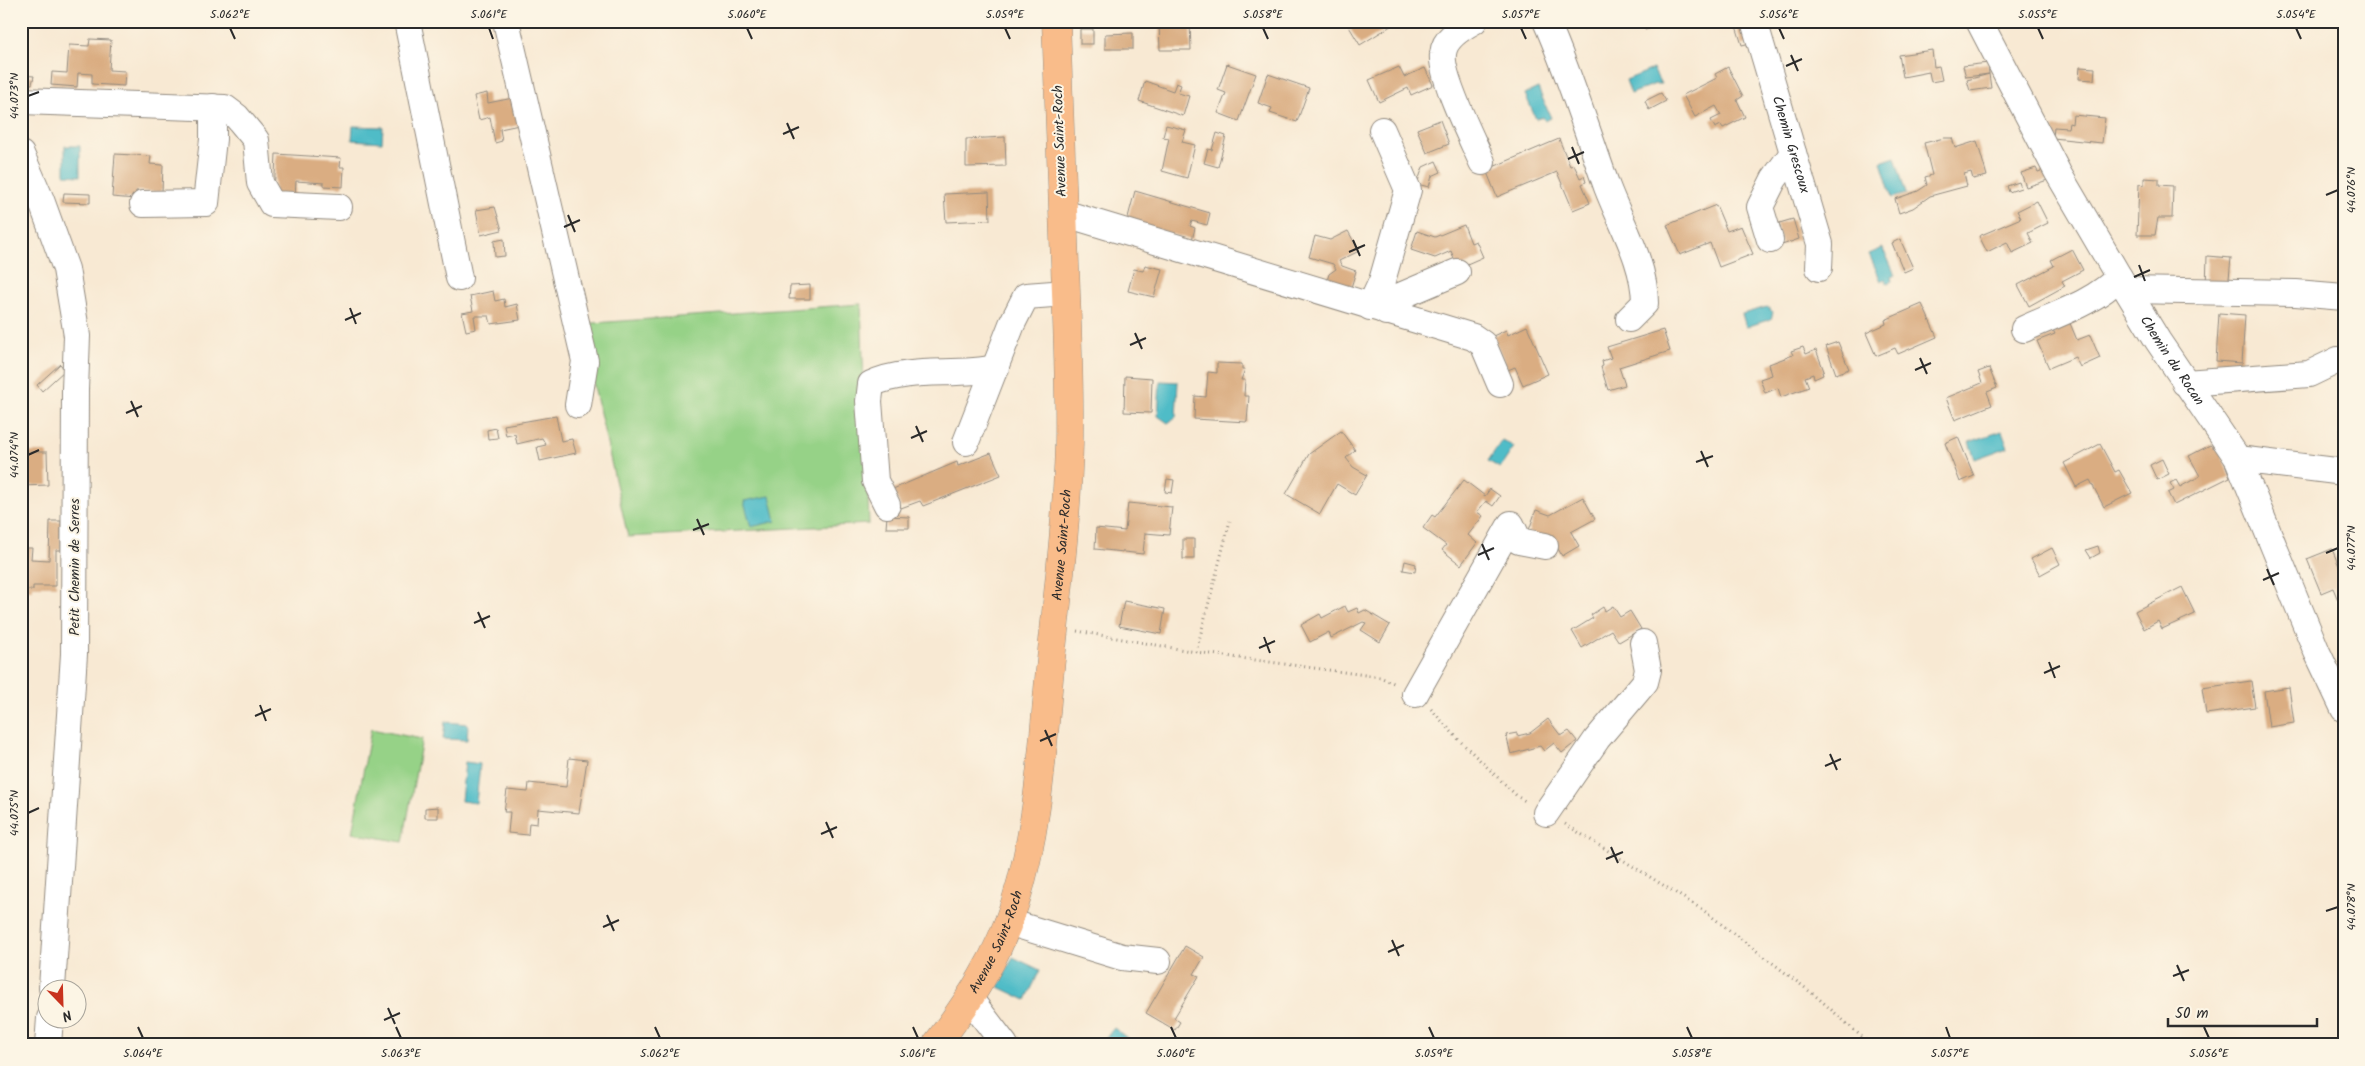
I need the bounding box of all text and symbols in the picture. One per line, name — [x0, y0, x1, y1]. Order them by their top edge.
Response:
text: 5.062°E — [210, 5, 251, 24]
text: 5.061°E — [471, 5, 508, 24]
text: 5.060°E — [727, 5, 767, 24]
text: 5.059°E — [986, 5, 1025, 24]
text: 5.058°E — [1243, 5, 1284, 24]
text: 5.057°E — [1502, 5, 1541, 24]
text: 5.056°E — [1759, 5, 1800, 24]
text: 5.055°E — [2018, 5, 2059, 24]
text: 5.054°E — [2276, 5, 2317, 24]
text: 44.073°N — [5, 73, 24, 119]
street label: Avenue Saint-Roch — [1047, 85, 1073, 197]
street label: Chemin Grescoux — [1766, 93, 1816, 197]
text: 44.076°N — [2342, 167, 2361, 213]
street label: Chemin du Rocan — [2134, 312, 2210, 410]
text: 44.074°N — [5, 432, 24, 478]
street label: Avenue Saint-Roch — [1046, 489, 1078, 602]
street label: Petit Chemin de Serres — [64, 498, 86, 636]
text: 44.077°N — [2342, 525, 2361, 571]
text: 44.075°N — [5, 790, 24, 836]
text: 44.078°N — [2342, 883, 2361, 931]
street label: Avenue Saint-Roch — [963, 888, 1029, 998]
north arrow — [38, 978, 88, 1028]
scale bar — [2168, 996, 2316, 1028]
text: 50 m — [2175, 1002, 2209, 1026]
text: N — [58, 1003, 75, 1027]
text: 5.064°E — [123, 1044, 164, 1063]
text: 5.063°E — [381, 1044, 422, 1063]
text: 5.062°E — [640, 1044, 681, 1063]
text: 5.061°E — [900, 1044, 937, 1063]
text: 5.060°E — [1156, 1044, 1196, 1063]
text: 5.059°E — [1415, 1044, 1454, 1063]
text: 5.058°E — [1672, 1044, 1713, 1063]
text: 5.057°E — [1931, 1044, 1970, 1063]
text: 5.056°E — [2189, 1044, 2230, 1063]

